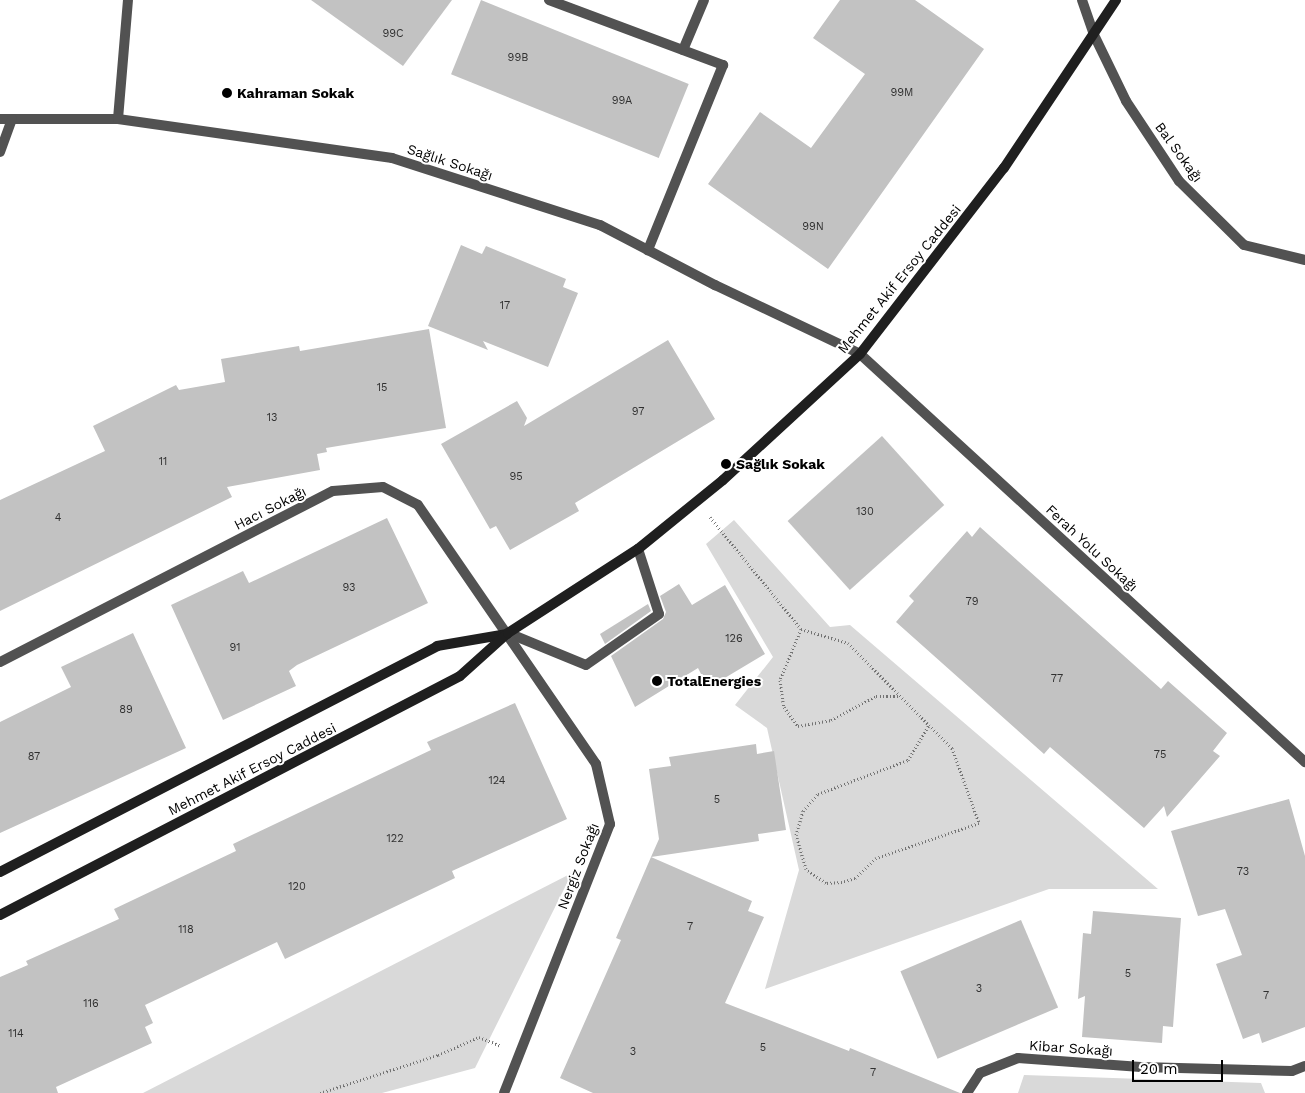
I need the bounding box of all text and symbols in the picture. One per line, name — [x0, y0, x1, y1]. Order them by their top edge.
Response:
house number: 99C — [382, 27, 404, 41]
house number: 99B — [508, 51, 528, 65]
place label: Kahraman Sokak — [237, 85, 354, 101]
house number: 99M — [891, 86, 913, 100]
marker: Kahraman Sokak — [221, 87, 233, 99]
house number: 99A — [612, 94, 632, 108]
street label: Bal Sokağı — [1152, 119, 1206, 185]
street label: Sağlık Sokağı — [405, 140, 495, 184]
street label: Mehmet Akif Ersoy Caddesi — [833, 201, 965, 357]
house number: 99N — [802, 220, 824, 234]
house number: 17 — [500, 299, 510, 313]
house number: 15 — [377, 381, 387, 395]
house number: 97 — [632, 405, 644, 419]
house number: 13 — [267, 411, 277, 425]
house number: 11 — [159, 455, 167, 469]
place label: Sağlık Sokak — [736, 456, 825, 472]
marker: Sağlık Sokak — [720, 458, 732, 470]
house number: 95 — [509, 470, 523, 484]
street label: Hacı Sokağı — [231, 483, 309, 533]
street label: Ferah Yolu Sokağı — [1042, 501, 1142, 595]
house number: 130 — [856, 505, 874, 519]
house number: 4 — [55, 511, 61, 525]
house number: 93 — [343, 581, 355, 595]
house number: 79 — [966, 595, 978, 609]
house number: 126 — [725, 632, 743, 646]
house number: 91 — [229, 641, 241, 655]
house number: 77 — [1051, 672, 1063, 686]
place label: TotalEnergies — [667, 673, 761, 689]
marker: TotalEnergies — [651, 675, 663, 687]
house number: 89 — [119, 703, 133, 717]
street label: Mehmet Akif Ersoy Caddesi — [165, 719, 339, 819]
house number: 75 — [1154, 748, 1166, 762]
house number: 87 — [28, 750, 40, 764]
house number: 124 — [488, 774, 506, 788]
house number: 5 — [714, 793, 720, 807]
street label: Nergiz Sokağı — [554, 820, 602, 912]
house number: 122 — [386, 832, 404, 846]
house number: 73 — [1237, 865, 1249, 879]
house number: 120 — [288, 880, 306, 894]
house number: 7 — [687, 920, 693, 934]
house number: 118 — [178, 923, 194, 937]
house number: 5 — [1125, 967, 1131, 981]
house number: 3 — [976, 982, 982, 996]
house number: 7 — [1263, 989, 1269, 1003]
house number: 116 — [83, 997, 99, 1011]
house number: 114 — [8, 1027, 24, 1041]
street label: Kibar Sokağı — [1028, 1037, 1114, 1059]
house number: 5 — [760, 1041, 766, 1055]
house number: 3 — [630, 1045, 636, 1059]
scale bar — [1135, 1050, 1226, 1082]
text: 20 m — [1140, 1060, 1178, 1078]
house number: 7 — [870, 1066, 876, 1080]

